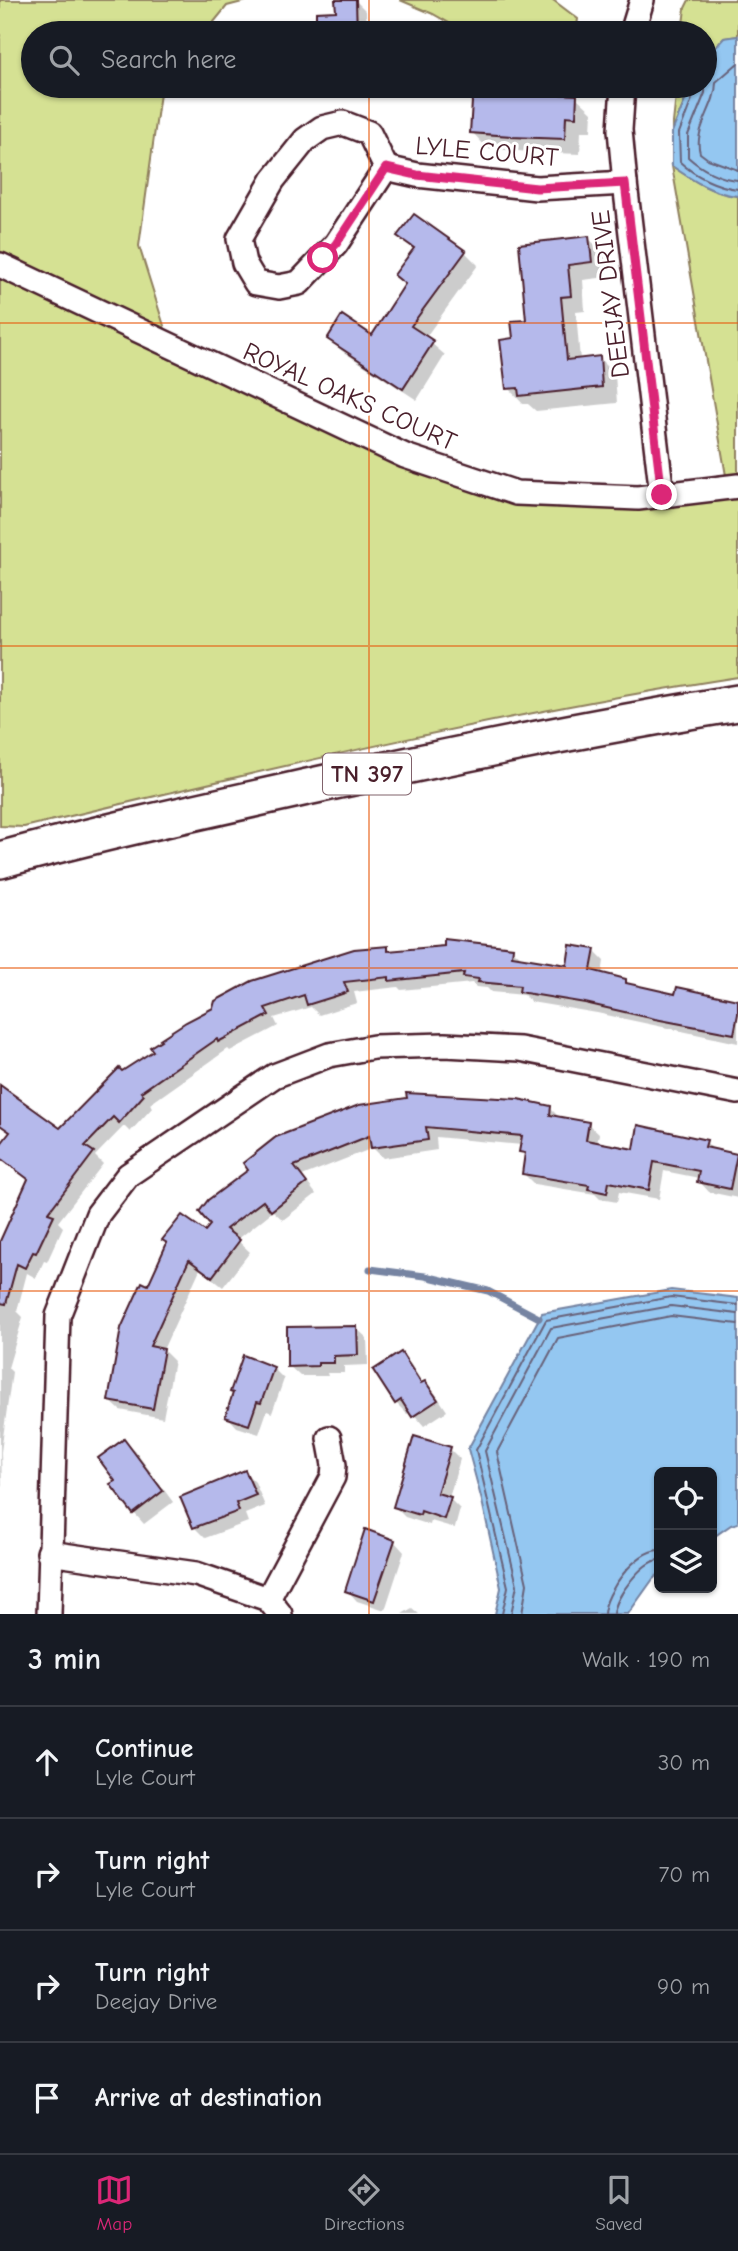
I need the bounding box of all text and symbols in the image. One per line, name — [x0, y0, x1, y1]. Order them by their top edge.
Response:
search box — [21, 21, 717, 98]
icon: search — [45, 41, 83, 79]
text: Search here — [101, 45, 236, 75]
street label: LYLE COURT — [414, 131, 560, 173]
street label: DEEJAY DRIVE — [586, 208, 636, 380]
route start — [307, 242, 338, 273]
street label: ROYAL OAKS COURT — [238, 336, 461, 458]
route end — [646, 479, 677, 510]
road number: TN 397 — [323, 754, 411, 794]
map controls — [654, 1467, 717, 1593]
button: locate — [654, 1467, 717, 1530]
button: layers — [654, 1530, 717, 1593]
text: 3 min — [28, 1642, 101, 1677]
text: Walk · 190 m — [582, 1646, 710, 1673]
text: Continue — [95, 1734, 193, 1764]
icon: ahead — [28, 1743, 66, 1781]
text: 30 m — [658, 1749, 710, 1776]
text: Lyle Court — [95, 1764, 195, 1791]
text: Turn right — [95, 1846, 209, 1876]
icon: right — [28, 1855, 66, 1893]
text: 70 m — [658, 1861, 710, 1888]
text: Lyle Court — [95, 1876, 195, 1903]
text: Turn right — [95, 1958, 209, 1988]
icon: right — [28, 1967, 66, 2005]
text: 90 m — [657, 1973, 710, 2000]
text: Deejay Drive — [95, 1988, 217, 2015]
icon: arrive — [28, 2079, 66, 2117]
text: Arrive at destination — [95, 2083, 322, 2113]
tab: Map — [95, 2171, 133, 2235]
tab: Directions — [324, 2171, 404, 2235]
tab: Saved — [595, 2171, 643, 2235]

